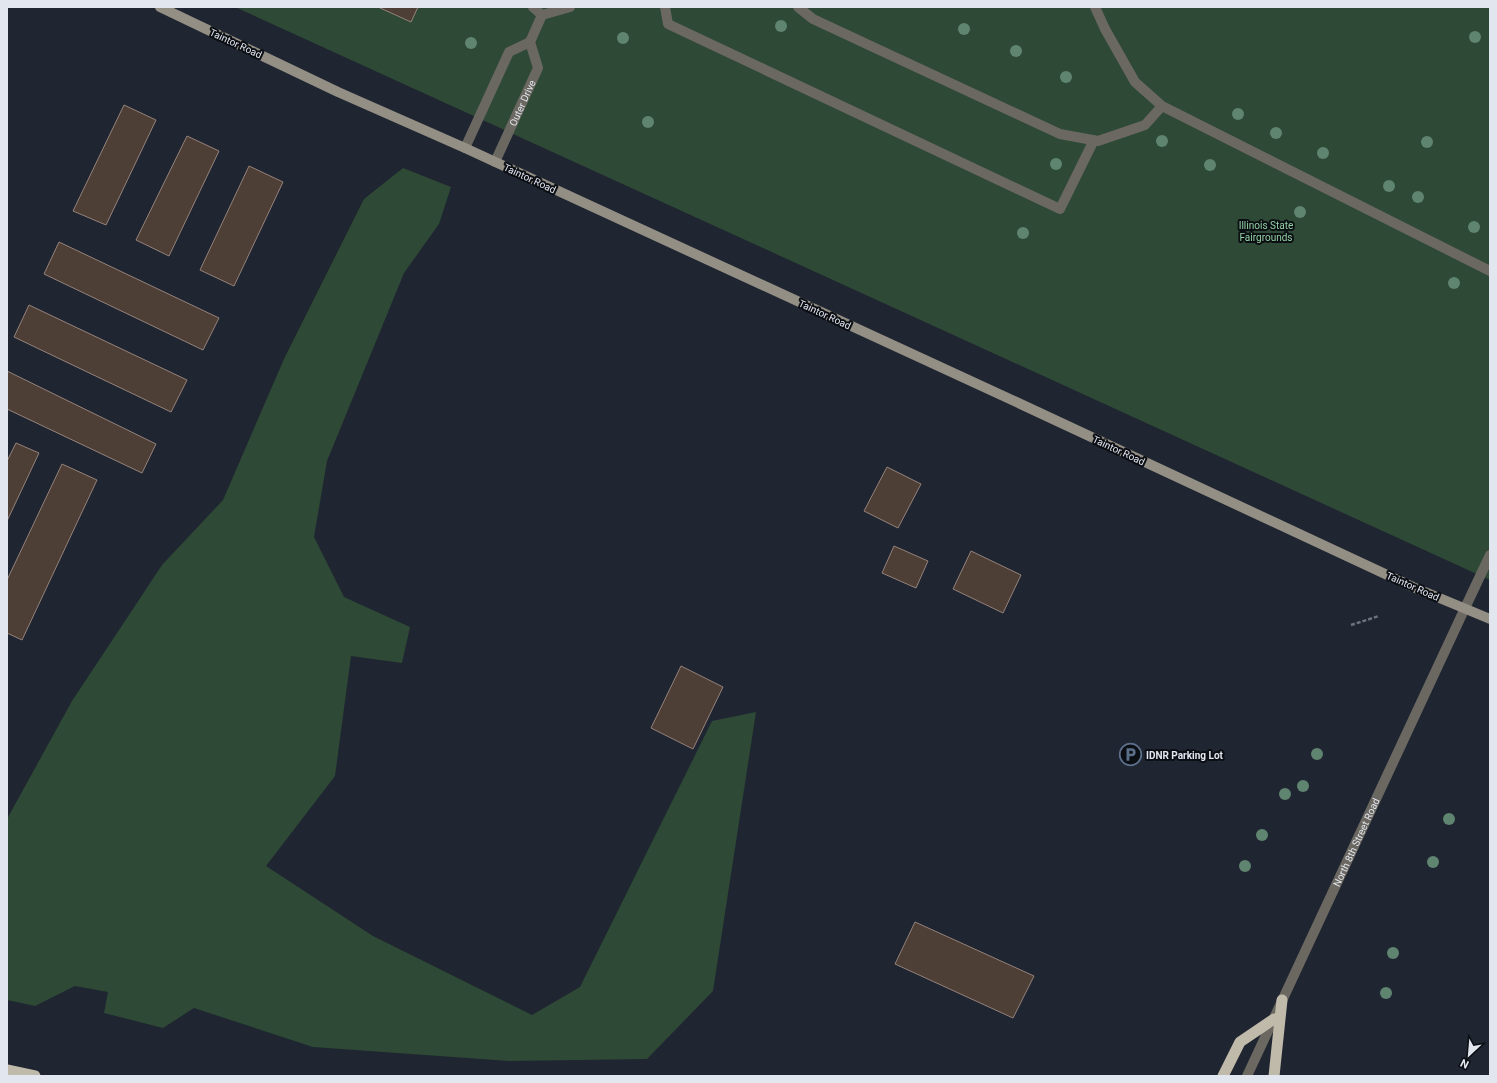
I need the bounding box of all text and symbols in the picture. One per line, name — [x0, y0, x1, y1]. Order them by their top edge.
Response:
street label: Taintor Road — [208, 27, 264, 60]
street label: Outer Drive — [507, 78, 538, 128]
street label: Taintor Road — [502, 162, 558, 195]
park label: Illinois State Fairgrounds — [1239, 220, 1293, 243]
street label: Taintor Road — [797, 298, 853, 331]
street label: Taintor Road — [1091, 434, 1147, 467]
street label: Taintor Road — [1385, 570, 1441, 603]
parking icon: IDNR Parking Lot — [1117, 742, 1143, 768]
place label: IDNR Parking Lot — [1146, 750, 1224, 761]
street label: North 8th Street Road — [1331, 796, 1382, 888]
north arrow — [1449, 1035, 1489, 1075]
text: N — [1458, 1056, 1471, 1071]

